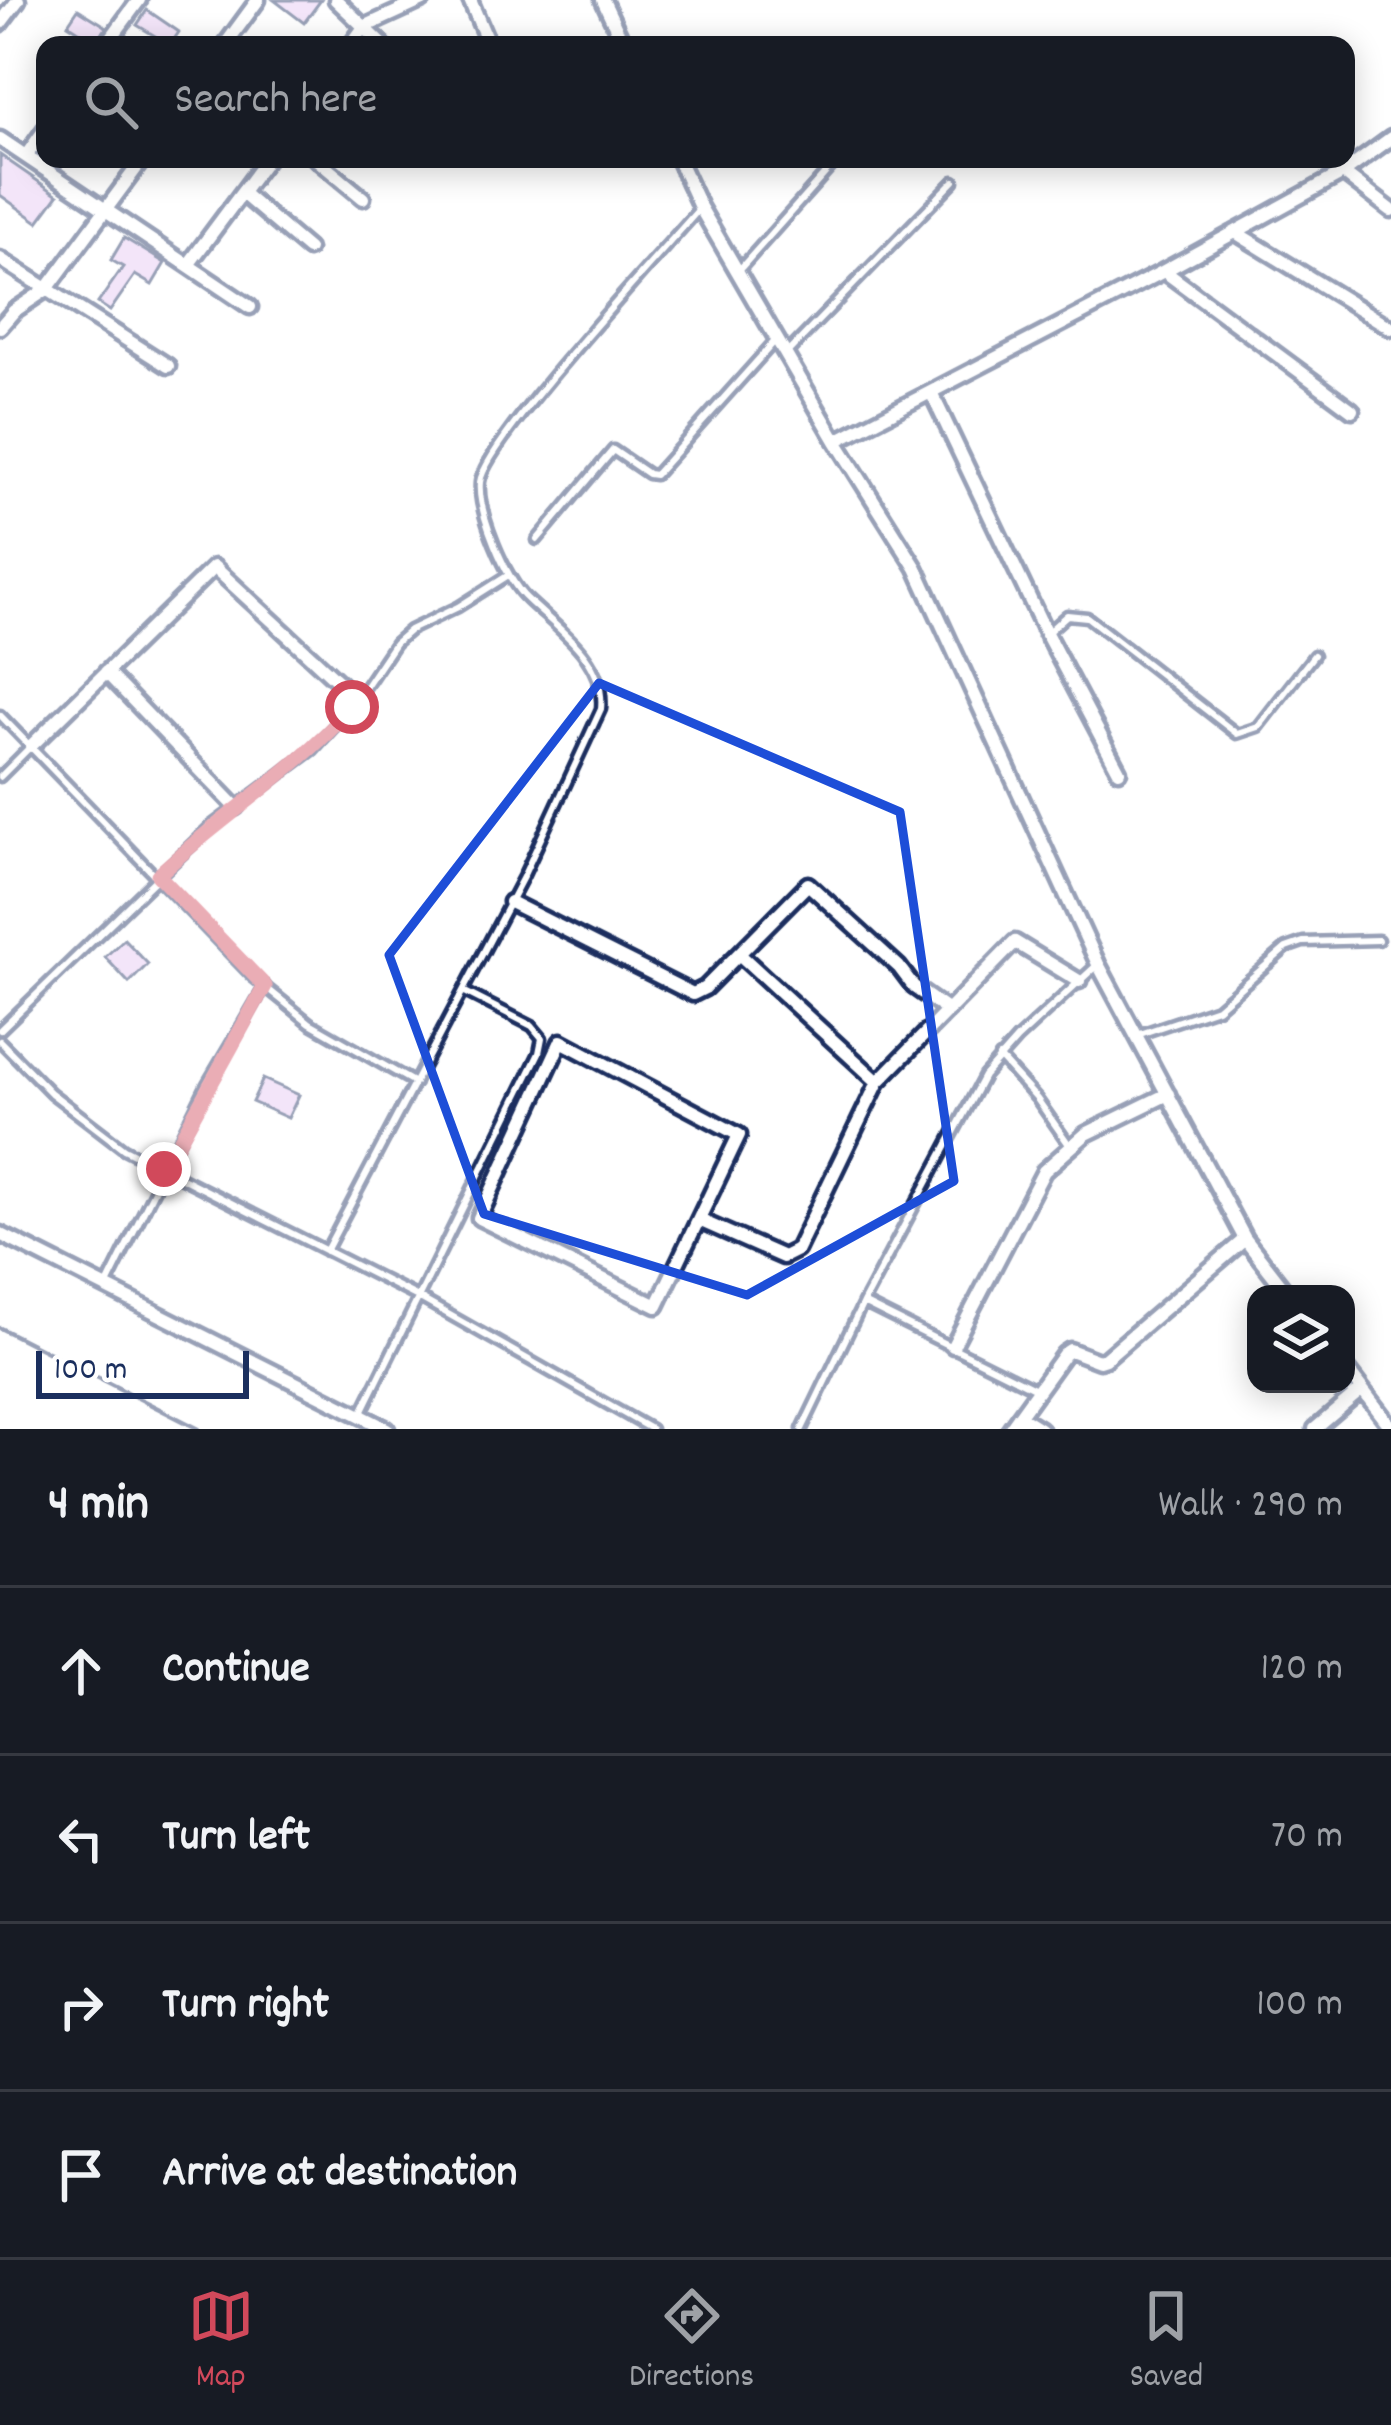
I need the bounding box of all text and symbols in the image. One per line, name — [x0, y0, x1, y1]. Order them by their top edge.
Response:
search box — [36, 36, 1355, 168]
icon: search — [78, 69, 144, 135]
text: Search here — [174, 70, 377, 134]
route start — [325, 680, 379, 734]
route end — [137, 1142, 191, 1196]
map controls — [1247, 1285, 1355, 1393]
button: layers — [1247, 1285, 1355, 1393]
scale bar — [36, 1345, 249, 1398]
text: 100 m — [54, 1348, 127, 1395]
text: 4 min — [48, 1471, 149, 1543]
text: Walk · 290 m — [1158, 1480, 1343, 1535]
icon: ahead — [48, 1638, 114, 1704]
text: Continue — [162, 1639, 310, 1703]
text: 120 m — [1260, 1643, 1343, 1698]
icon: left — [48, 1806, 114, 1872]
text: Turn left — [162, 1807, 310, 1871]
text: 70 m — [1271, 1811, 1343, 1866]
icon: right — [48, 1974, 114, 2040]
text: Turn right — [162, 1975, 329, 2039]
text: 100 m — [1256, 1979, 1343, 2034]
icon: arrive — [48, 2142, 114, 2208]
text: Arrive at destination — [162, 2143, 517, 2207]
tab: Map — [188, 2283, 254, 2402]
tab: Directions — [629, 2283, 754, 2402]
tab: Saved — [1130, 2283, 1203, 2402]

